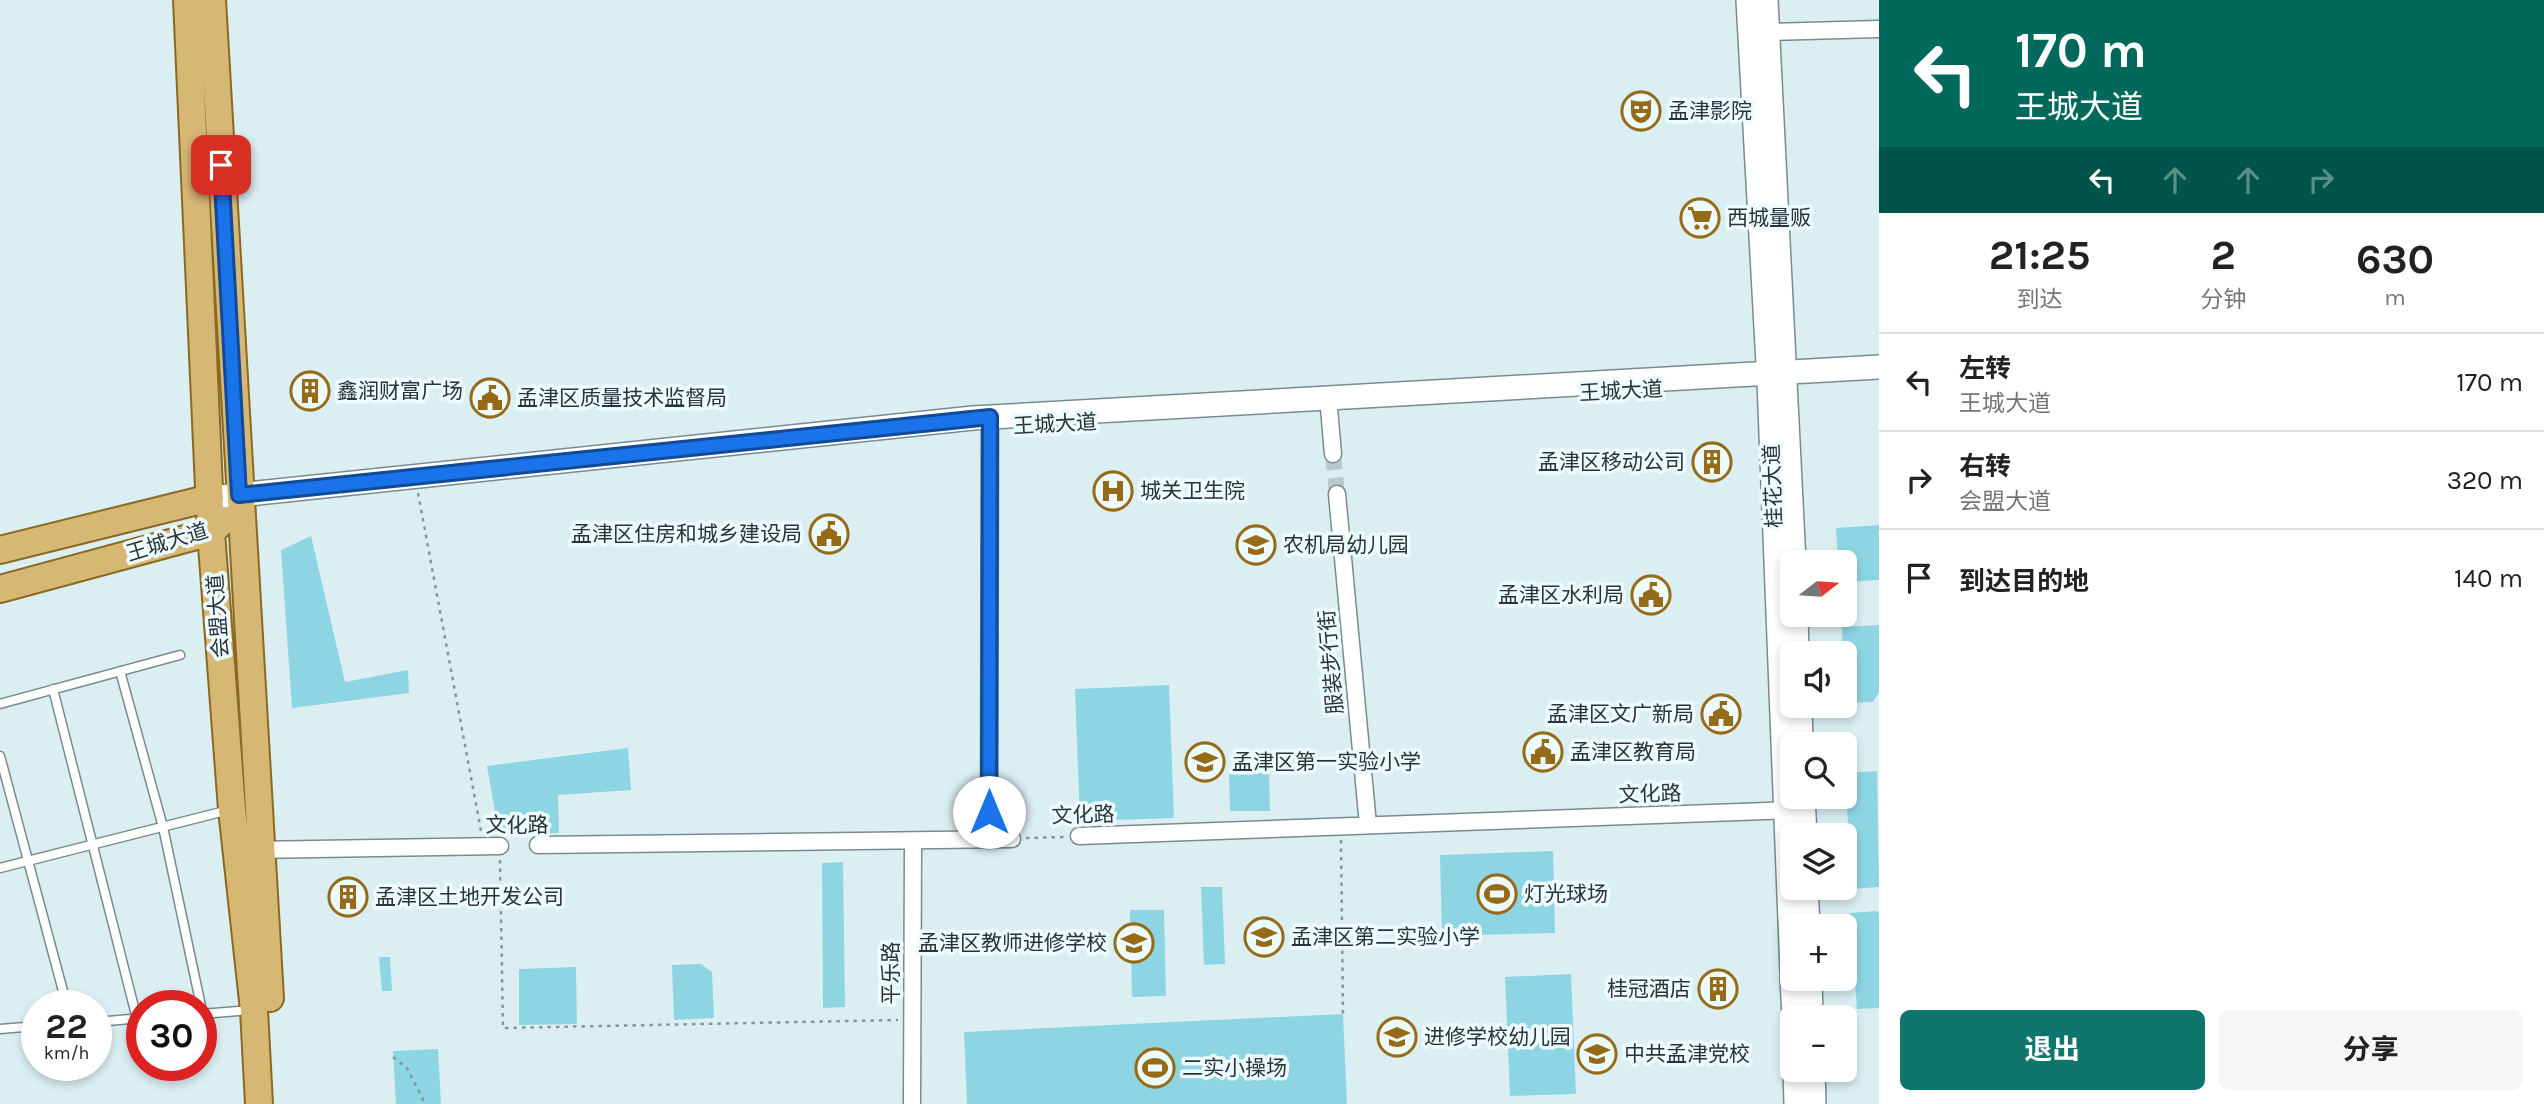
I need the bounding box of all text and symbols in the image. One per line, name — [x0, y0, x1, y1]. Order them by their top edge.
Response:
text: 170 m — [2015, 22, 2147, 79]
icon: left — [1900, 28, 1991, 119]
text: 王城大道 — [2015, 89, 2143, 126]
theatre icon: 孟津影院 — [1620, 90, 1662, 132]
place label: 孟津影院 — [1668, 99, 1752, 123]
pin — [191, 135, 251, 195]
icon: arrive — [202, 146, 240, 184]
icon: left — [2083, 161, 2121, 199]
icon: ahead — [2156, 161, 2194, 199]
icon: ahead — [2229, 161, 2267, 199]
icon: right — [2302, 161, 2340, 199]
supermarket icon: 西城量贩 — [1679, 197, 1721, 239]
place label: 西城量贩 — [1727, 206, 1811, 230]
text: 21:25 — [1989, 230, 2090, 280]
text: 2 — [2210, 230, 2236, 280]
text: 630 — [2356, 234, 2434, 284]
text: m — [2384, 284, 2406, 311]
text: 到达 — [2017, 286, 2063, 313]
text: 分钟 — [2200, 286, 2246, 313]
text: 左转 — [1959, 353, 2011, 384]
icon: left — [1900, 363, 1938, 401]
text: 170 m — [2456, 367, 2523, 398]
building icon: 鑫润财富广场 — [289, 370, 331, 412]
public building icon: 孟津区质量技术监督局 — [469, 377, 511, 419]
street label: 王城大道 — [1578, 377, 1664, 405]
place label: 鑫润财富广场 — [337, 379, 463, 403]
place label: 孟津区质量技术监督局 — [517, 386, 727, 410]
text: 王城大道 — [1959, 390, 2051, 417]
street label: 王城大道 — [1012, 410, 1098, 438]
building icon: 孟津区移动公司 — [1691, 441, 1733, 483]
street label: 桂花大道 — [1760, 444, 1786, 528]
place label: 孟津区移动公司 — [1538, 450, 1685, 474]
text: 右转 — [1959, 451, 2011, 482]
icon: right — [1900, 461, 1938, 499]
text: 320 m — [2447, 465, 2523, 496]
hospital icon: 城关卫生院 — [1092, 470, 1134, 512]
place label: 城关卫生院 — [1140, 479, 1245, 503]
text: 会盟大道 — [1959, 488, 2051, 515]
public building icon: 孟津区住房和城乡建设局 — [808, 513, 850, 555]
street label: 王城大道 — [123, 518, 211, 566]
place label: 孟津区住房和城乡建设局 — [571, 522, 802, 546]
school or university icon: 农机局幼儿园 — [1235, 524, 1277, 566]
place label: 农机局幼儿园 — [1283, 533, 1409, 557]
north arrow — [1780, 550, 1857, 626]
map controls — [1780, 550, 1857, 1082]
icon: arrive — [1900, 559, 1938, 597]
text: 140 m — [2454, 563, 2523, 594]
text: 到达目的地 — [1959, 566, 2089, 597]
street label: 会盟大道 — [203, 573, 233, 659]
public building icon: 孟津区水利局 — [1630, 574, 1672, 616]
place label: 孟津区水利局 — [1498, 583, 1624, 607]
street label: 服装步行街 — [1314, 609, 1348, 715]
button: sound — [1780, 641, 1857, 718]
public building icon: 孟津区文广新局 — [1700, 693, 1742, 735]
place label: 孟津区文广新局 — [1547, 702, 1694, 726]
public building icon: 孟津区教育局 — [1522, 731, 1564, 773]
button: search — [1780, 732, 1857, 809]
place label: 孟津区教育局 — [1570, 740, 1696, 764]
school or university icon: 孟津区第一实验小学 — [1184, 741, 1226, 783]
place label: 孟津区第一实验小学 — [1232, 750, 1421, 774]
position arrow — [952, 775, 1026, 849]
street label: 文化路 — [1618, 781, 1682, 807]
street label: 文化路 — [1051, 802, 1115, 828]
street label: 文化路 — [486, 813, 549, 837]
button: layers — [1780, 823, 1857, 900]
sports icon: 灯光球场 — [1476, 873, 1518, 915]
building icon: 孟津区土地开发公司 — [327, 876, 369, 918]
place label: 灯光球场 — [1524, 882, 1608, 906]
place label: 孟津区土地开发公司 — [375, 885, 564, 909]
button: + — [1780, 914, 1857, 991]
school or university icon: 孟津区第二实验小学 — [1243, 916, 1285, 958]
school or university icon: 孟津区教师进修学校 — [1113, 922, 1155, 964]
place label: 孟津区第二实验小学 — [1291, 925, 1480, 949]
place label: 孟津区教师进修学校 — [918, 931, 1107, 955]
street label: 平乐路 — [879, 942, 903, 1005]
building icon: 桂冠酒店 — [1697, 968, 1739, 1010]
place label: 桂冠酒店 — [1607, 977, 1691, 1001]
speed limit sign: 30 — [126, 990, 217, 1081]
button: − — [1780, 1005, 1857, 1082]
text: 22 — [45, 1006, 88, 1047]
button: 退出 — [1900, 1010, 2205, 1090]
button: 分享 — [2219, 1010, 2523, 1090]
school or university icon: 进修学校幼儿园 — [1376, 1016, 1418, 1058]
place label: 进修学校幼儿园 — [1424, 1025, 1571, 1049]
school or university icon: 中共孟津党校 — [1576, 1033, 1618, 1075]
text: km/h — [44, 1042, 89, 1064]
place label: 中共孟津党校 — [1624, 1042, 1750, 1066]
sports icon: 二实小操场 — [1134, 1047, 1176, 1089]
place label: 二实小操场 — [1182, 1056, 1287, 1080]

